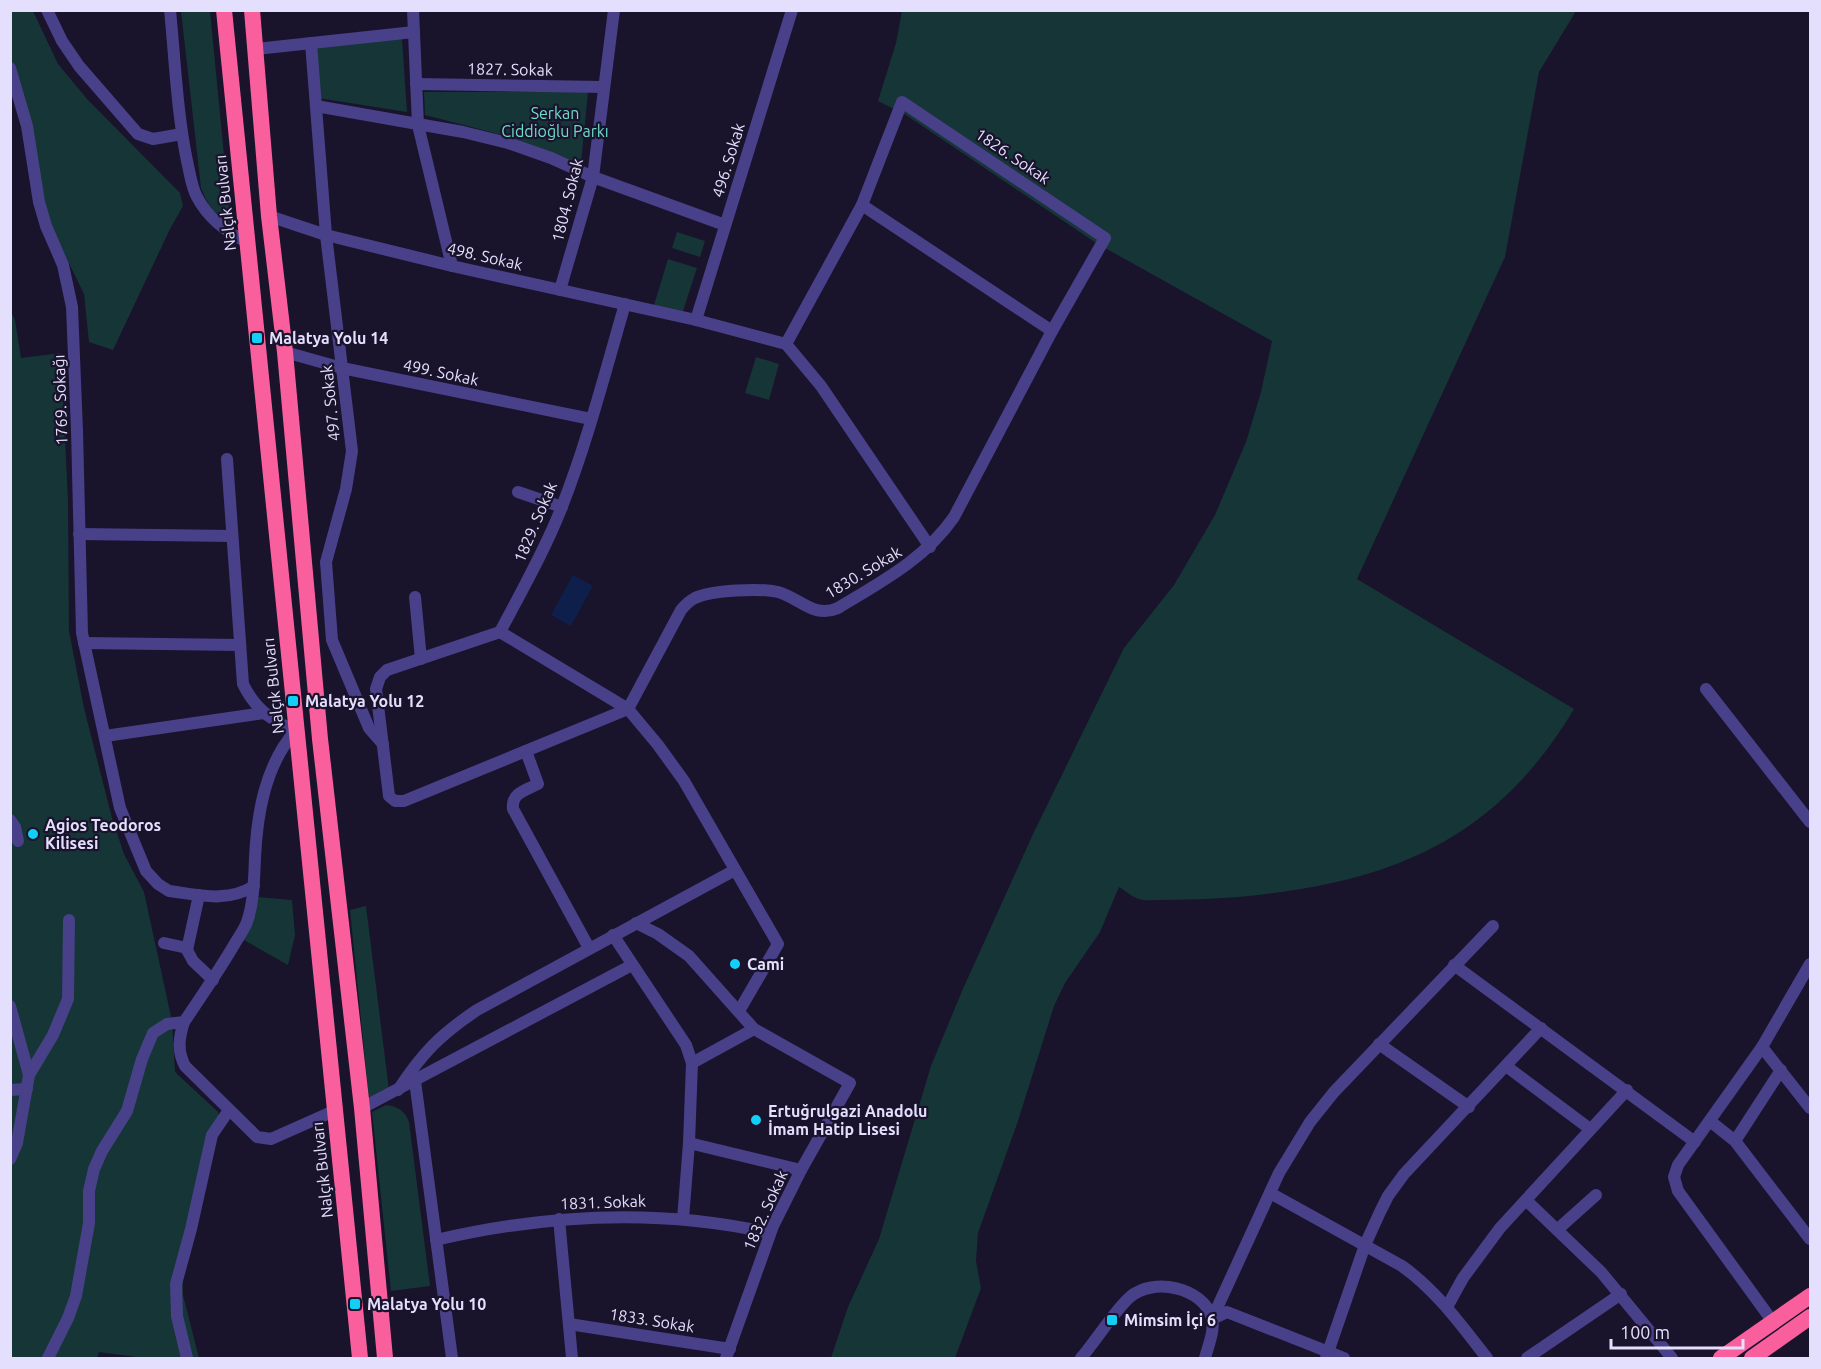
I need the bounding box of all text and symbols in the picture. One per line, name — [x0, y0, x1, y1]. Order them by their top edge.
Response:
street label: 1827. Sokak — [467, 59, 553, 79]
park label: Serkan Ciddioğlu Parkı — [501, 104, 609, 140]
street label: 496. Sokak — [708, 121, 748, 199]
street label: 1826. Sokak — [972, 125, 1054, 187]
street label: Nalçık Bulvarı — [211, 154, 239, 252]
street label: 1804. Sokak — [548, 156, 586, 244]
street label: 498. Sokak — [446, 239, 524, 273]
place label: Malatya Yolu 14 — [269, 329, 388, 347]
marker: Malatya Yolu 14 — [250, 331, 264, 345]
street label: 1769. Sokağı — [49, 354, 71, 446]
street label: 499. Sokak — [402, 355, 480, 389]
street label: 497. Sokak — [317, 364, 343, 442]
street label: 1829. Sokak — [510, 479, 560, 565]
street label: 1830. Sokak — [822, 542, 904, 602]
street label: Nalçık Bulvarı — [259, 637, 287, 735]
place label: Malatya Yolu 12 — [305, 692, 424, 710]
marker: Malatya Yolu 12 — [286, 694, 300, 708]
place label: Agios Teodoros Kilisesi — [45, 816, 161, 852]
marker: Agios Teodoros Kilisesi — [26, 827, 40, 841]
place label: Cami — [747, 955, 784, 973]
marker: Cami — [728, 957, 742, 971]
place label: Ertuğrulgazi Anadolu İmam Hatip Lisesi — [768, 1102, 927, 1138]
marker: Ertuğrulgazi Anadolu İmam Hatip Lisesi — [749, 1113, 763, 1127]
street label: Nalçık Bulvarı — [308, 1121, 336, 1219]
street label: 1832. Sokak — [739, 1167, 791, 1253]
street label: 1831. Sokak — [560, 1192, 646, 1212]
place label: Malatya Yolu 10 — [367, 1295, 486, 1313]
marker: Malatya Yolu 10 — [348, 1297, 362, 1311]
street label: 1833. Sokak — [608, 1304, 696, 1336]
place label: Mimsim İçi 6 — [1124, 1311, 1216, 1330]
scale bar — [1611, 1312, 1743, 1350]
marker: Mimsim İçi 6 — [1105, 1313, 1119, 1327]
text: 100 m — [1620, 1322, 1670, 1342]

